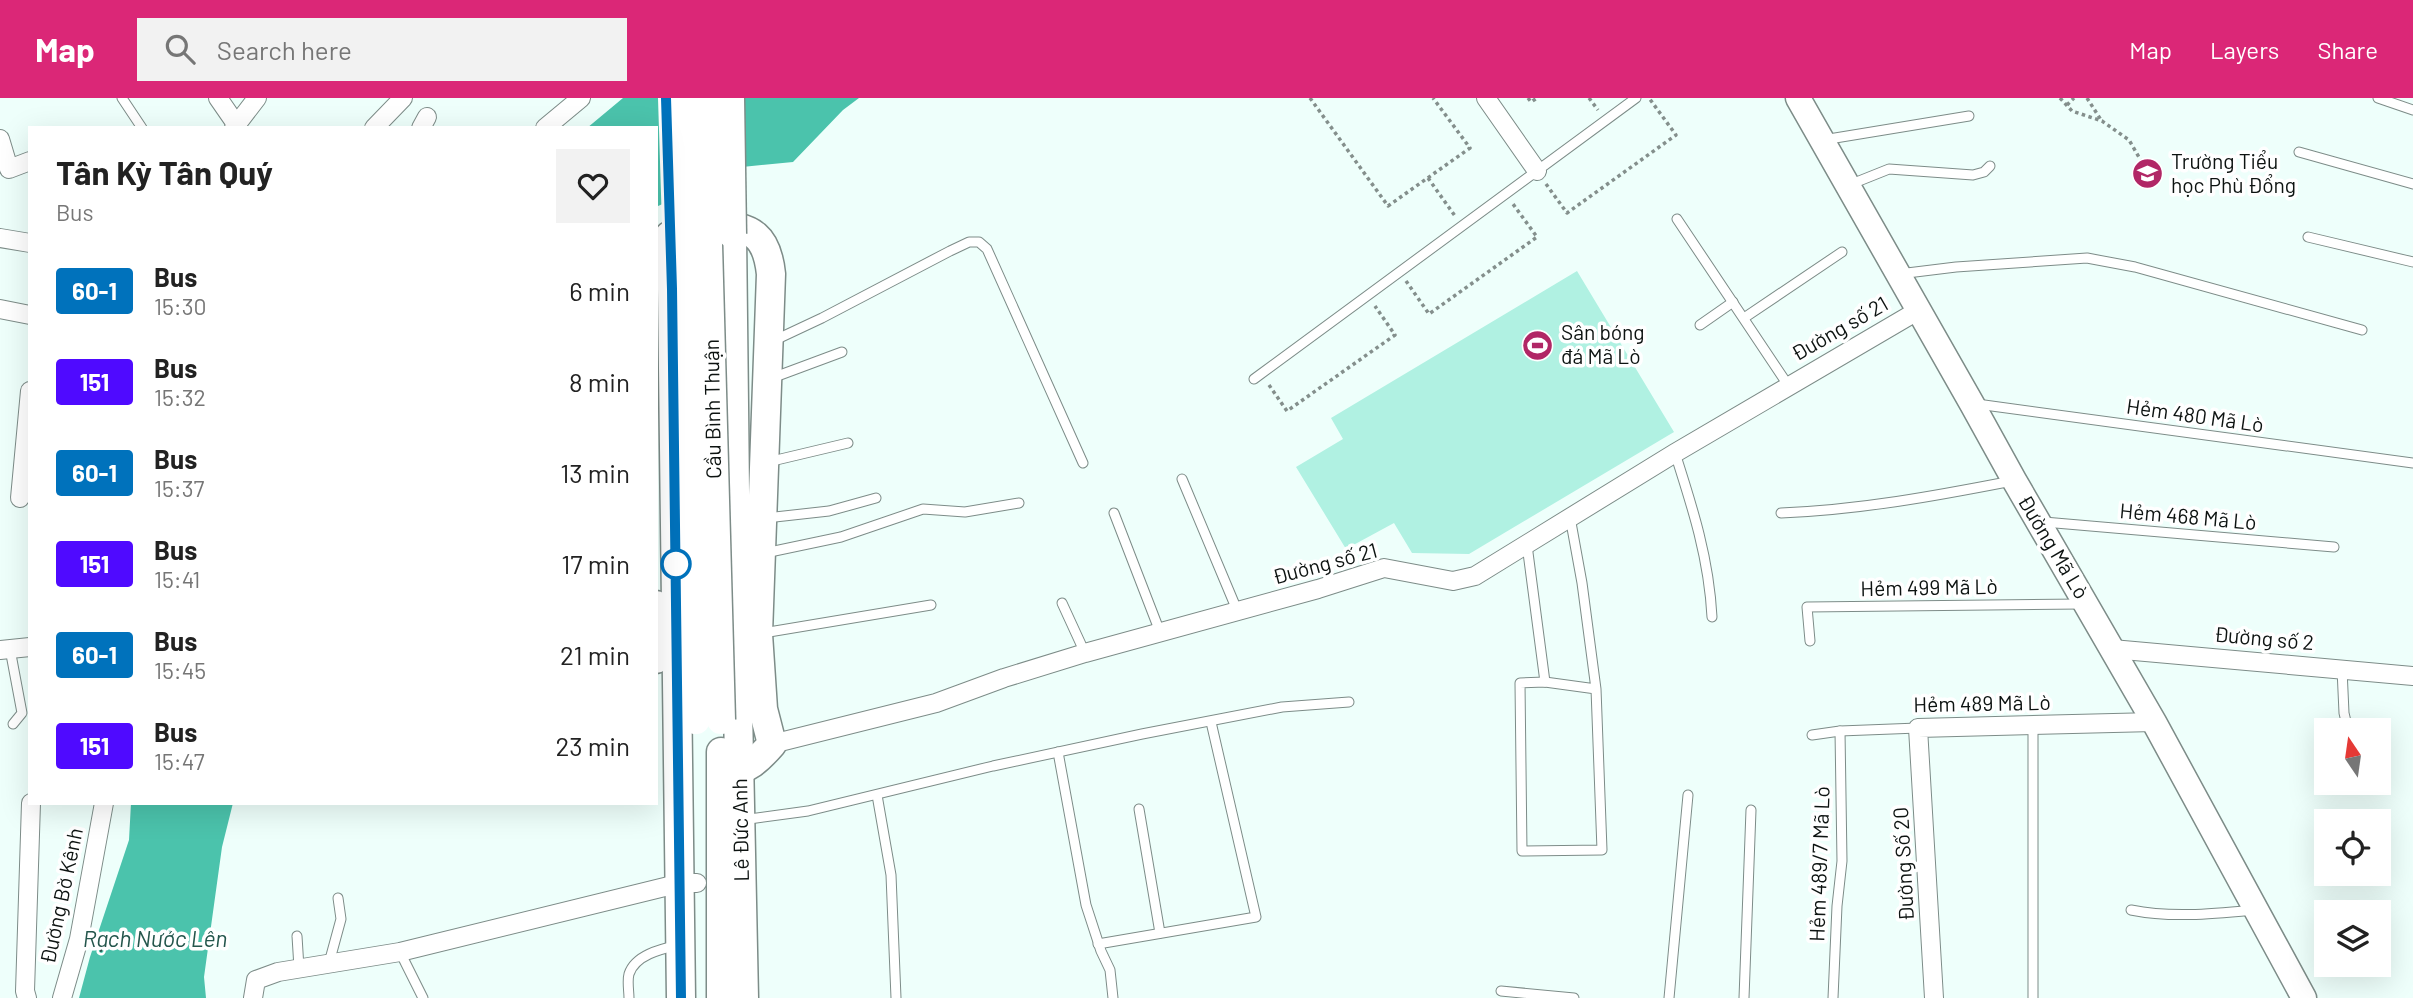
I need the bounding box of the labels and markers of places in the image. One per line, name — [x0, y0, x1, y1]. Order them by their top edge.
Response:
place label: Trường Tiểu học Phù Đổng — [2171, 148, 2296, 197]
school or university icon: Trường Tiểu học Phù Đổng — [2131, 157, 2165, 191]
place label: Sân bóng đá Mã Lò — [1561, 319, 1645, 368]
sports icon: Sân bóng đá Mã Lò — [1521, 328, 1555, 362]
unlabelled marker — [661, 549, 691, 579]

